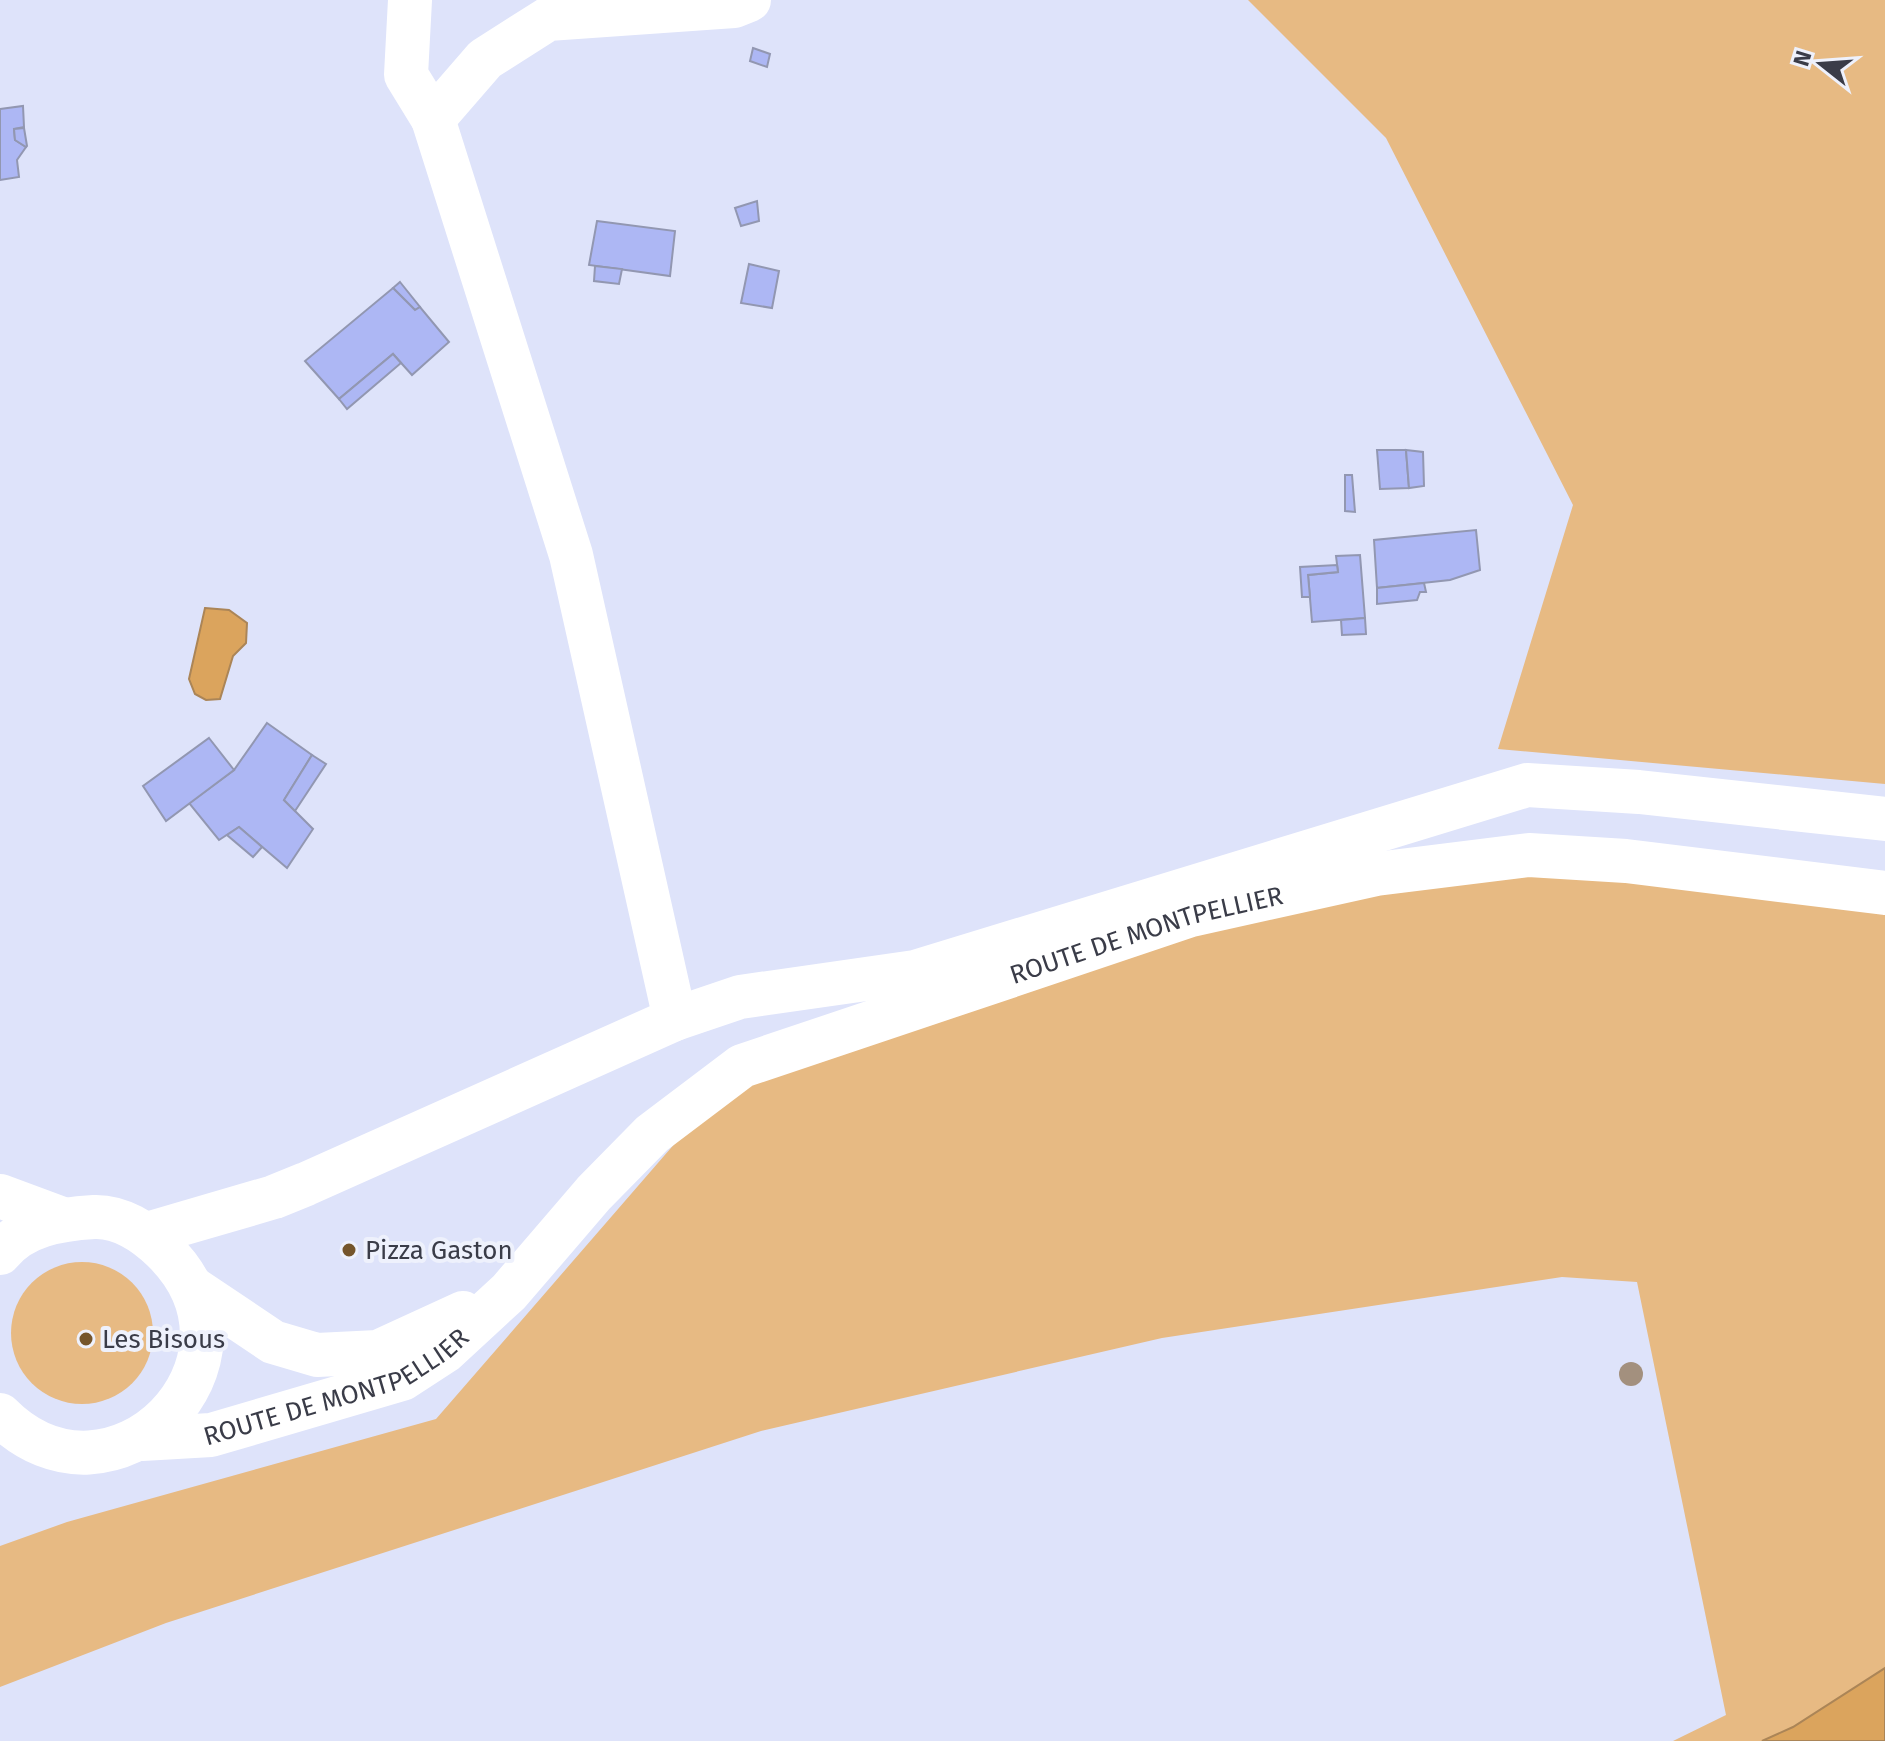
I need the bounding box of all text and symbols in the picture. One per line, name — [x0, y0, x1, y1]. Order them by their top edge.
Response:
north arrow — [1781, 24, 1861, 104]
text: N — [1787, 47, 1817, 69]
street label: ROUTE DE MONTPELLIER — [1006, 880, 1286, 991]
place label: Pizza Gaston — [365, 1235, 513, 1266]
marker: Pizza Gaston — [340, 1241, 358, 1259]
street label: ROUTE DE MONTPELLIER — [200, 1322, 476, 1452]
place label: Les Bisous — [102, 1324, 225, 1355]
marker: Les Bisous — [77, 1330, 95, 1348]

